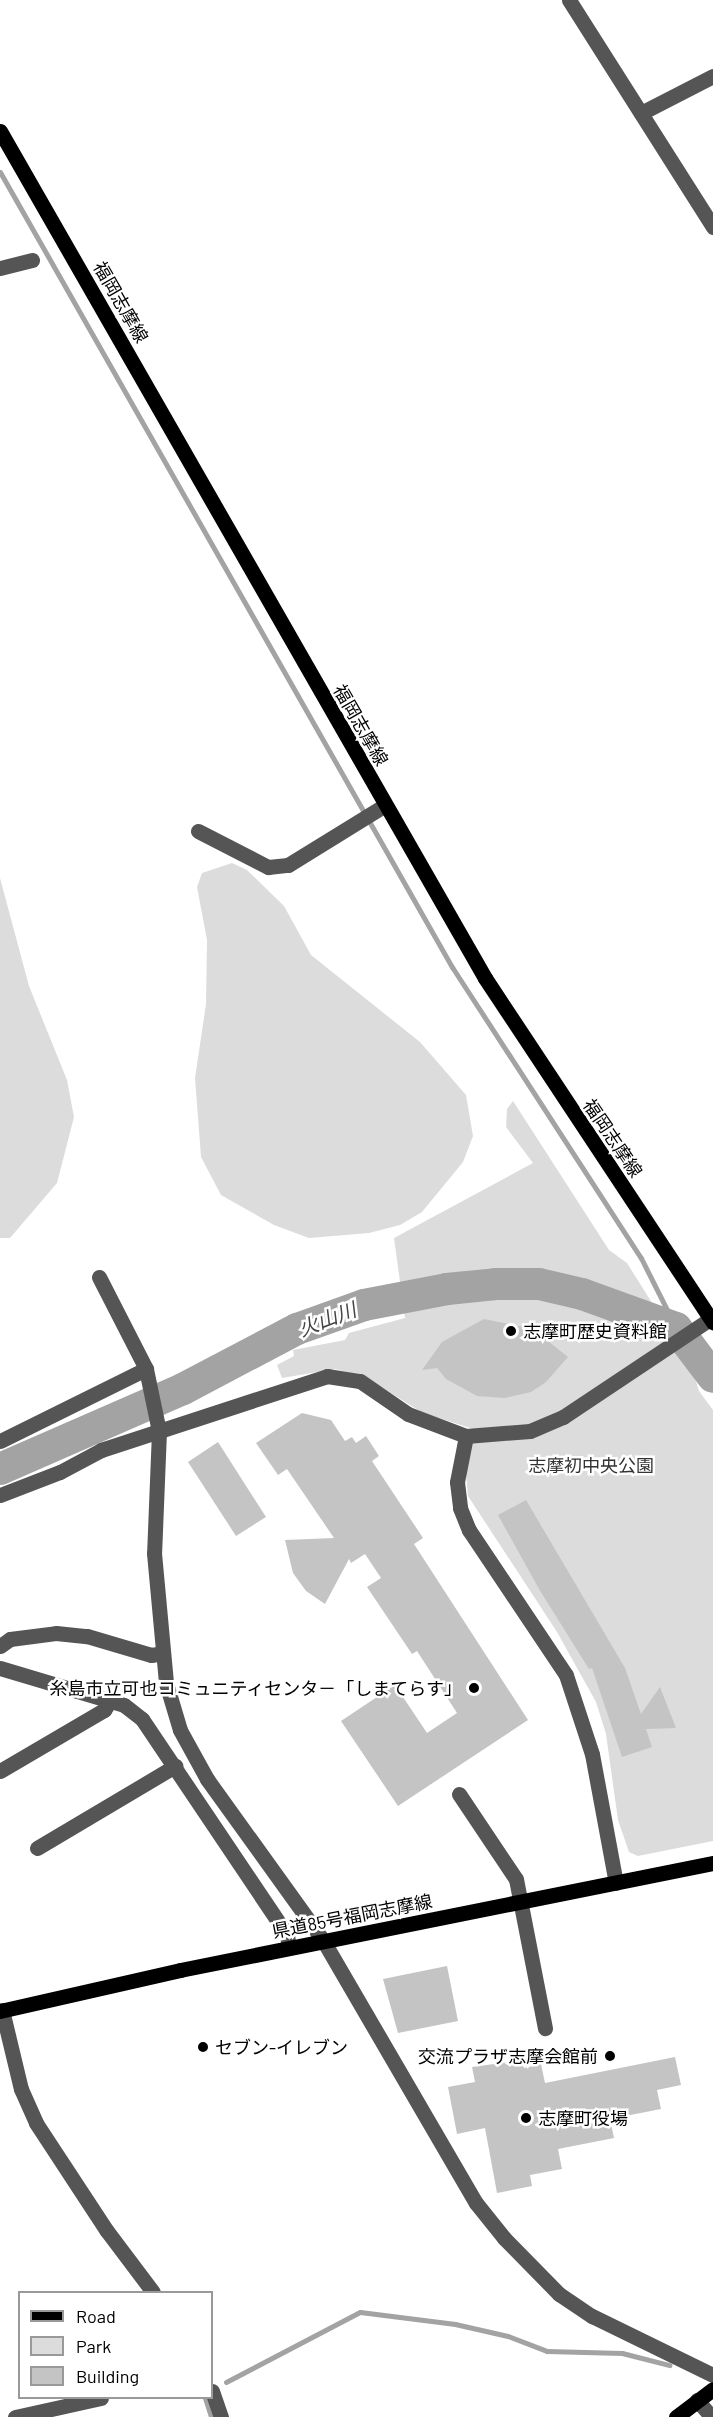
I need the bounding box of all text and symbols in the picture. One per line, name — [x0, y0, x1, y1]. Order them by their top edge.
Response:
street label: 福岡志摩線 — [89, 258, 153, 346]
street label: 福岡志摩線 — [329, 681, 393, 769]
street label: 福岡志摩線 — [579, 1095, 647, 1181]
water label: 火山川 — [295, 1297, 359, 1341]
place label: 志摩町歴史資料館 — [523, 1320, 667, 1342]
marker: 志摩町歴史資料館 — [504, 1324, 518, 1338]
park label: 志摩初中央公園 — [528, 1454, 654, 1476]
place label: 糸島市立可也コミュニティセンタ－「しまてらす」 — [48, 1677, 462, 1699]
marker: 糸島市立可也コミュニティセンタ－「しまてらす」 — [467, 1681, 481, 1695]
street label: 県道85号福岡志摩線 — [270, 1890, 434, 1942]
place label: セブン-イレブン — [215, 2036, 348, 2058]
marker: セブン-イレブン — [196, 2040, 210, 2054]
place label: 交流プラザ志摩会館前 — [418, 2045, 598, 2067]
marker: 交流プラザ志摩会館前 — [603, 2049, 617, 2063]
place label: 志摩町役場 — [538, 2107, 628, 2129]
marker: 志摩町役場 — [519, 2111, 533, 2125]
legend — [18, 2291, 213, 2399]
text: Road — [76, 2305, 116, 2327]
text: Park — [76, 2335, 111, 2357]
text: Building — [76, 2365, 139, 2387]

